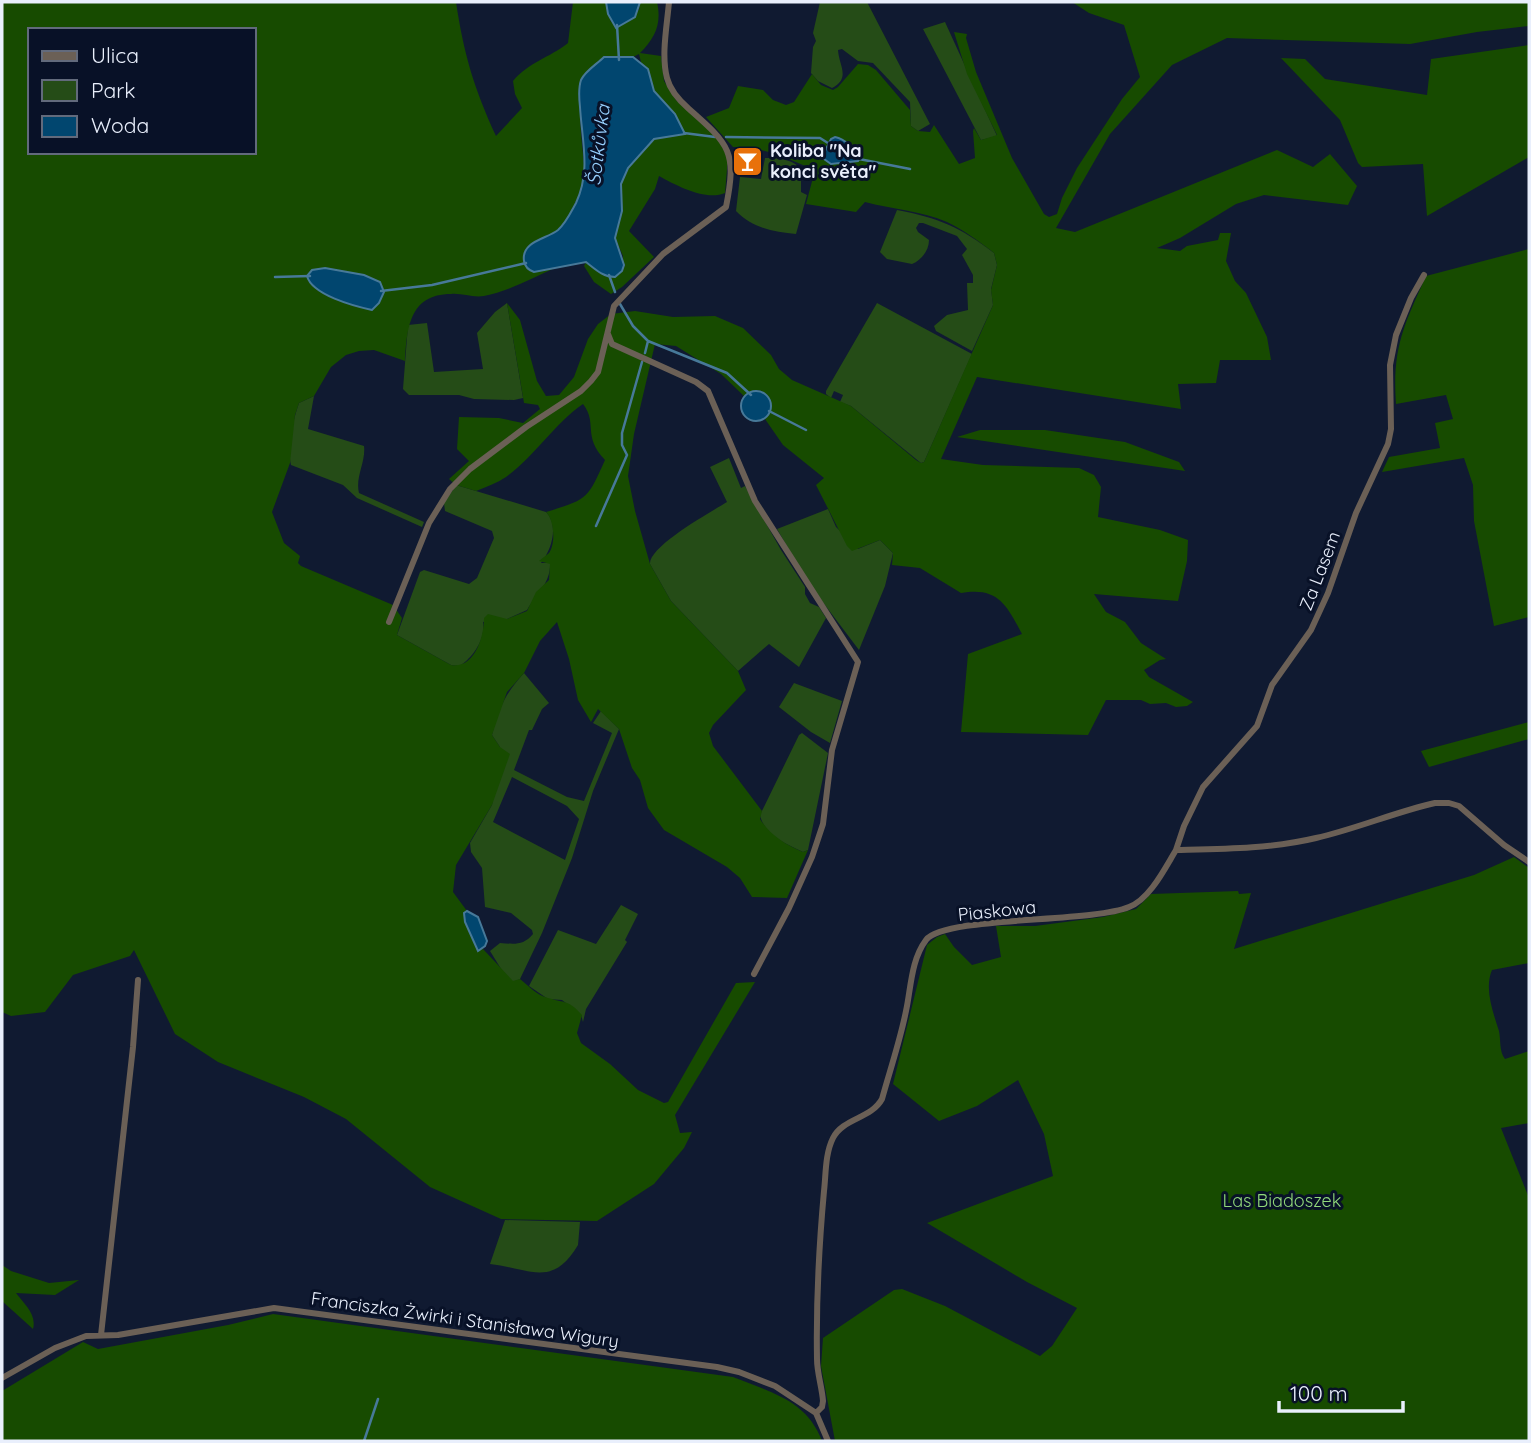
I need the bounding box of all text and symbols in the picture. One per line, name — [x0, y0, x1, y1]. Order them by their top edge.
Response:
legend — [28, 28, 256, 154]
text: Ulica — [91, 42, 139, 68]
text: Park — [91, 77, 135, 103]
water label: Šotkůvka — [581, 102, 615, 187]
text: Woda — [91, 112, 149, 138]
place label: Koliba "Na konci světa" — [770, 139, 876, 183]
bar icon: Koliba "Na konci světa" — [730, 144, 764, 178]
street label: Za Lasem — [1294, 528, 1345, 614]
street label: Piaskowa — [957, 895, 1037, 926]
park label: Las Biadoszek — [1223, 1189, 1341, 1212]
street label: Franciszka Żwirki i Stanisława Wigury — [310, 1286, 621, 1353]
scale bar — [1279, 1370, 1403, 1414]
text: 100 m — [1290, 1380, 1348, 1406]

